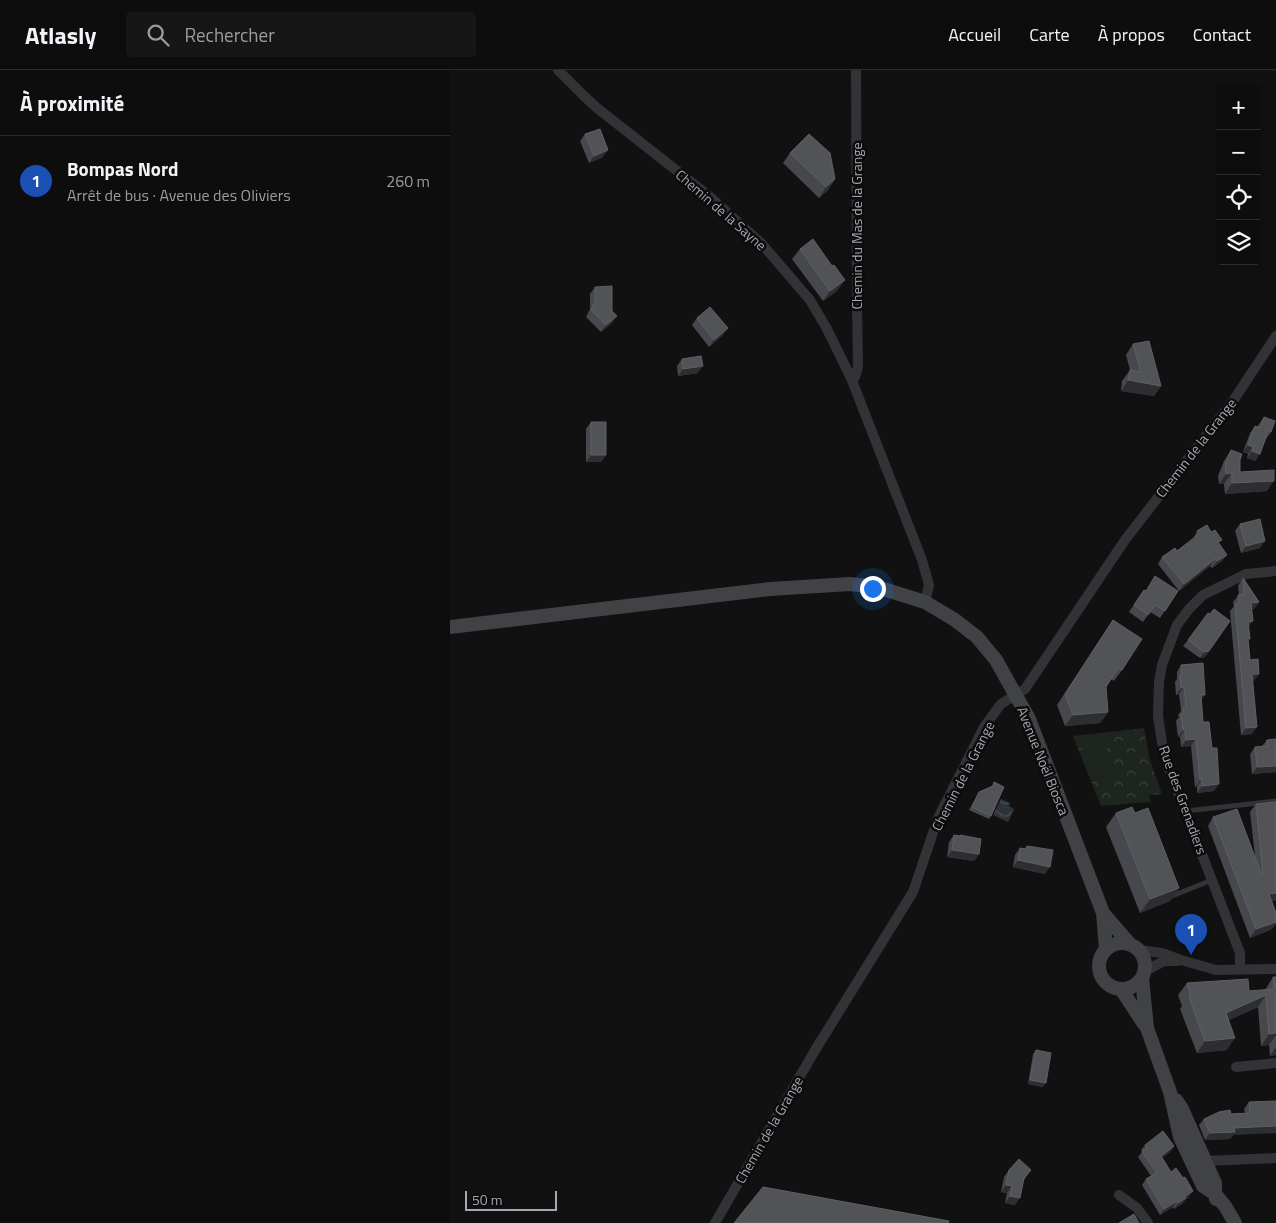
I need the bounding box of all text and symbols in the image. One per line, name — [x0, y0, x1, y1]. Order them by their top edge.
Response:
search box — [126, 12, 476, 57]
text: Atlasly — [25, 17, 96, 53]
text: Rechercher — [184, 20, 275, 49]
icon: search — [144, 21, 172, 49]
text: Accueil — [948, 21, 1001, 48]
text: Carte — [1029, 21, 1070, 48]
text: À propos — [1098, 21, 1165, 48]
text: Contact — [1193, 21, 1251, 48]
map controls — [1216, 85, 1261, 265]
button: + — [1216, 85, 1261, 130]
text: À proximité — [20, 87, 124, 119]
button: − — [1216, 130, 1261, 175]
street label: Chemin du Mas de la Grange — [846, 142, 867, 310]
text: Bompas Nord — [67, 154, 178, 183]
street label: Chemin de la Sayne — [671, 164, 771, 255]
text: 1 — [32, 169, 40, 193]
text: 260 m — [386, 169, 430, 193]
button: locate — [1216, 175, 1261, 220]
text: Arrêt de bus · Avenue des Oliviers — [67, 183, 291, 207]
button: layers — [1216, 220, 1261, 265]
street label: Chemin de la Grange — [1150, 394, 1241, 502]
your location — [860, 576, 886, 602]
street label: Avenue Noël Biosca — [1012, 703, 1075, 818]
street label: Chemin de la Grange — [926, 717, 999, 834]
street label: Rue des Grenadiers — [1154, 743, 1213, 857]
pin: 1 — [1175, 914, 1207, 955]
street label: Chemin de la Grange — [729, 1072, 808, 1187]
scale bar — [465, 1188, 558, 1211]
text: 50 m — [472, 1189, 502, 1210]

